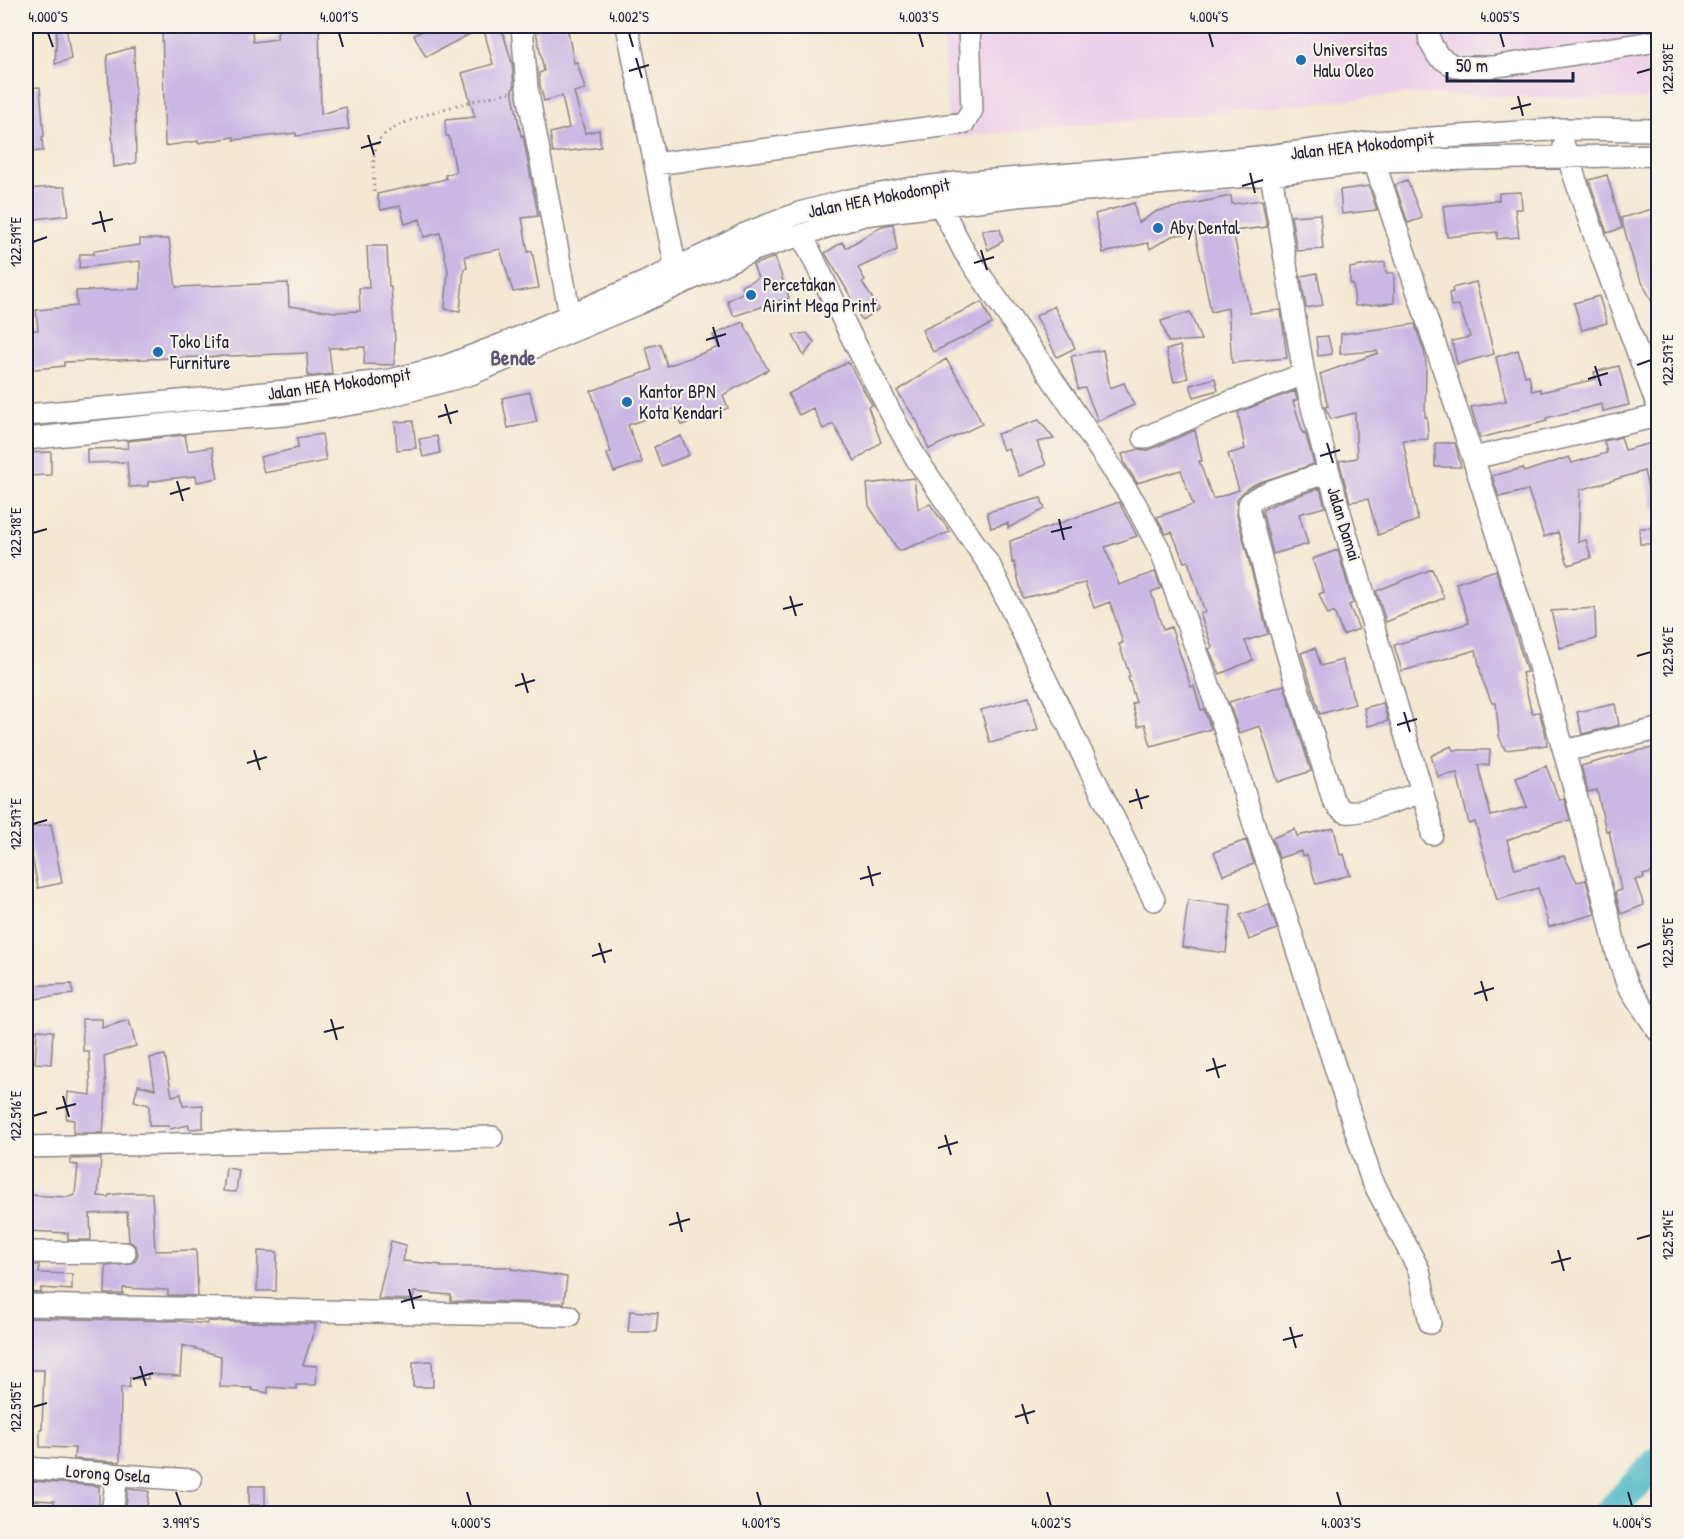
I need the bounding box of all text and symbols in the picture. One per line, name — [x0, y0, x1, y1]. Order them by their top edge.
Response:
text: 4.000°S — [28, 6, 68, 27]
text: 4.001°S — [320, 6, 358, 27]
text: 4.002°S — [609, 6, 649, 27]
text: 4.003°S — [899, 6, 939, 27]
text: 4.004°S — [1190, 6, 1228, 27]
text: 4.005°S — [1481, 6, 1520, 27]
place label: Universitas Halu Oleo — [1313, 37, 1388, 83]
text: 122.518°E — [1657, 43, 1678, 95]
scale bar — [1447, 45, 1573, 83]
marker: Universitas Halu Oleo — [1294, 53, 1308, 67]
text: 50 m — [1456, 53, 1488, 78]
street label: Jalan HEA Mokodompit — [1289, 125, 1436, 165]
street label: Jalan HEA Mokodompit — [806, 171, 953, 224]
place label: Aby Dental — [1170, 215, 1240, 240]
text: 122.519°E — [5, 217, 26, 267]
marker: Aby Dental — [1151, 221, 1165, 235]
place label: Percetakan Airint Mega Print — [763, 272, 877, 318]
marker: Percetakan Airint Mega Print — [744, 288, 758, 302]
place label: Toko Lifa Furniture — [169, 329, 231, 375]
text: 122.517°E — [1657, 334, 1678, 386]
district label: Bende — [490, 343, 536, 372]
marker: Toko Lifa Furniture — [151, 345, 165, 359]
street label: Jalan HEA Mokodompit — [266, 361, 413, 406]
place label: Kantor BPN Kota Kendari — [639, 379, 723, 425]
marker: Kantor BPN Kota Kendari — [620, 395, 634, 409]
street label: Jalan Damai — [1321, 483, 1368, 564]
text: 122.518°E — [5, 507, 26, 559]
text: 122.516°E — [1657, 626, 1678, 677]
text: 122.517°E — [5, 798, 26, 850]
text: 122.515°E — [1657, 917, 1678, 968]
text: 122.516°E — [5, 1090, 26, 1141]
text: 122.514°E — [1657, 1210, 1678, 1260]
text: 122.515°E — [5, 1381, 26, 1432]
street label: Lorong Osela — [65, 1458, 151, 1489]
text: 3.999°S — [163, 1512, 200, 1533]
text: 4.000°S — [451, 1512, 491, 1533]
text: 4.001°S — [742, 1512, 780, 1533]
text: 4.002°S — [1031, 1512, 1071, 1533]
text: 4.003°S — [1321, 1512, 1361, 1533]
text: 4.004°S — [1613, 1512, 1651, 1533]

